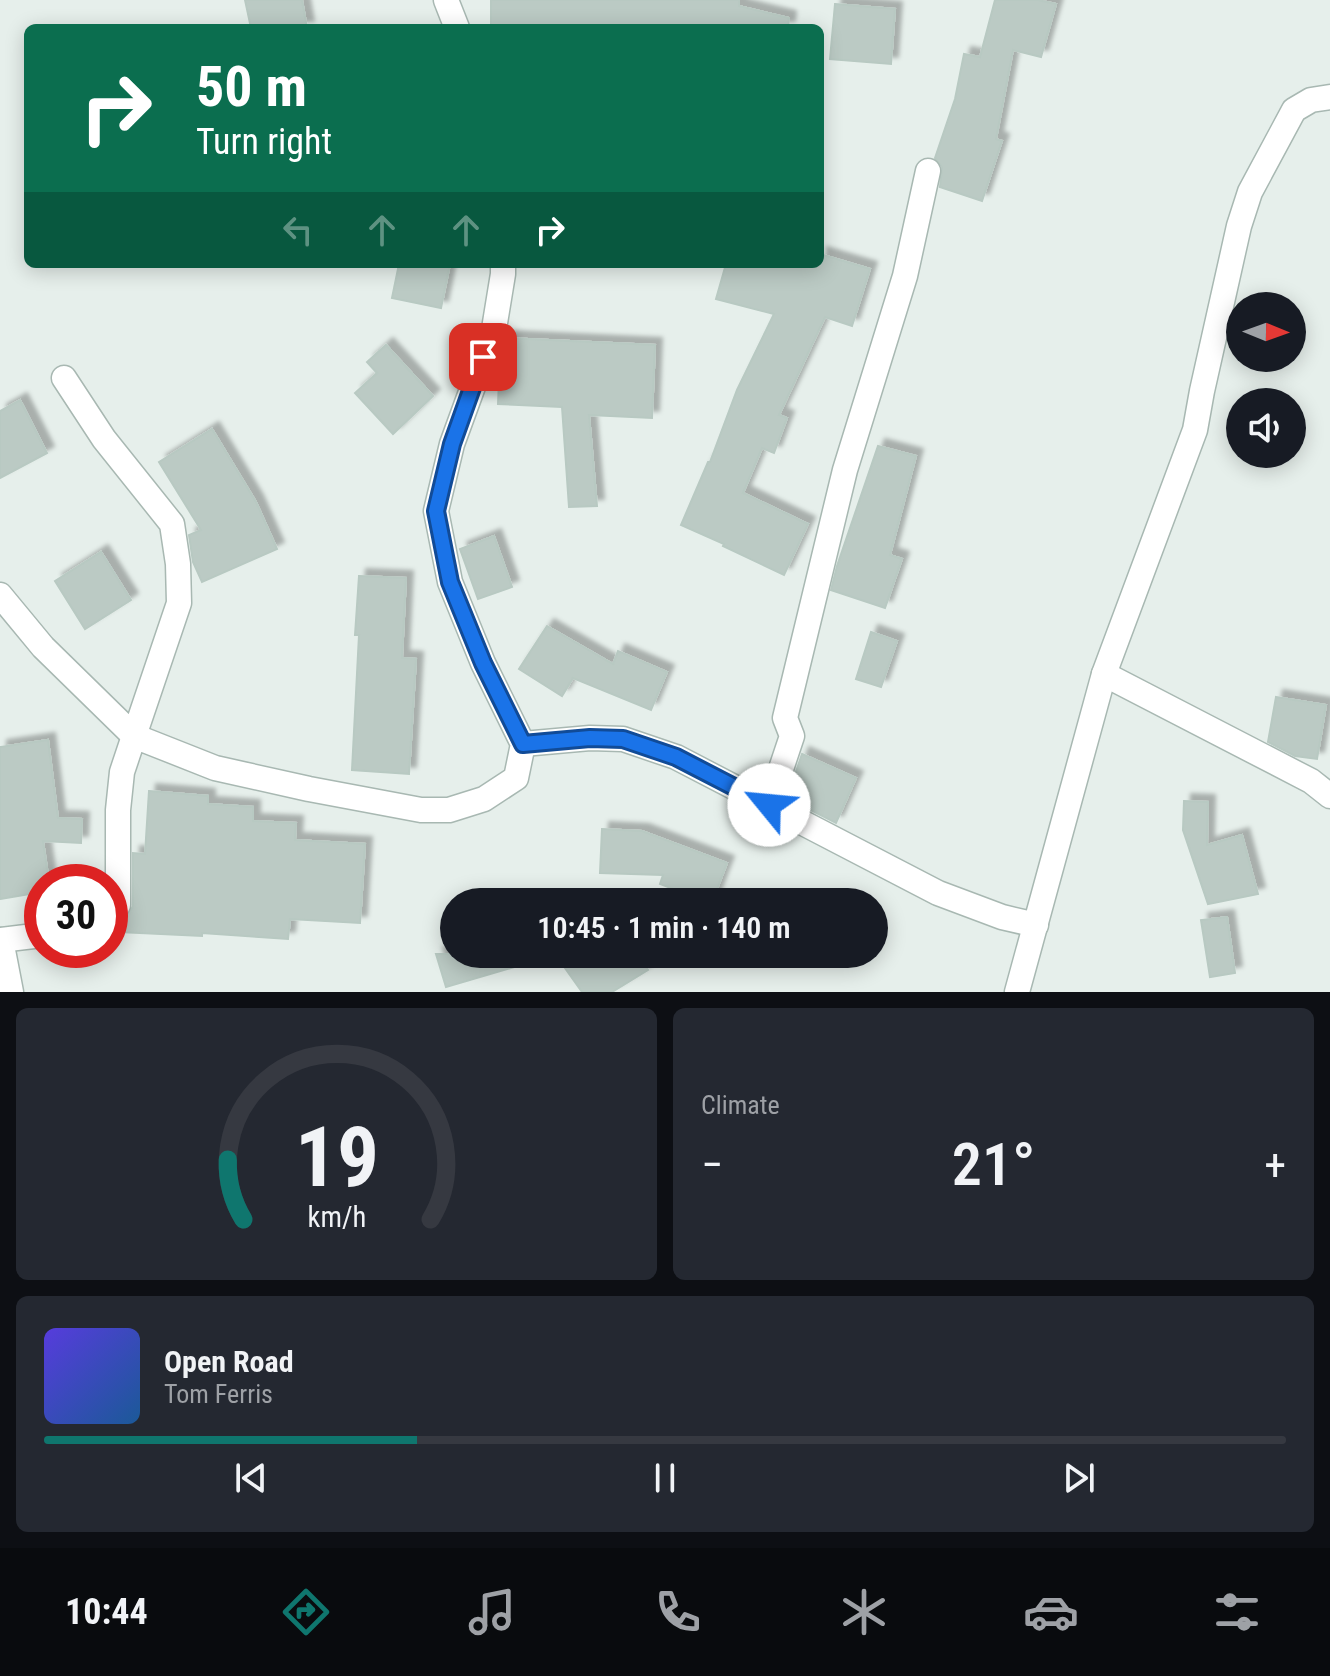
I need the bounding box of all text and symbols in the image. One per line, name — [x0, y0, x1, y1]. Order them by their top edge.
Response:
text: 50 m — [196, 54, 307, 120]
icon: right — [64, 56, 168, 160]
text: Turn right — [196, 121, 332, 163]
icon: left — [276, 208, 320, 252]
icon: ahead — [360, 208, 404, 252]
icon: ahead — [444, 208, 488, 252]
icon: right — [528, 208, 572, 252]
north arrow — [1226, 292, 1306, 372]
map controls — [1226, 292, 1306, 468]
pin — [449, 323, 517, 391]
icon: arrive — [461, 335, 505, 379]
button: sound — [1226, 388, 1306, 468]
position arrow — [727, 763, 811, 847]
speed limit sign: 30 — [24, 864, 128, 968]
text: 10:45 · 1 min · 140 m — [537, 910, 791, 945]
text: Climate — [701, 1090, 780, 1120]
text: 19 — [294, 1109, 379, 1206]
text: 21° — [952, 1129, 1035, 1200]
text: − — [701, 1139, 723, 1191]
text: + — [1264, 1139, 1286, 1191]
text: km/h — [307, 1200, 366, 1234]
text: Open Road — [164, 1344, 294, 1379]
text: Tom Ferris — [164, 1379, 273, 1409]
icon: previous — [229, 1456, 273, 1500]
icon: pause — [643, 1456, 687, 1500]
icon: next — [1057, 1456, 1101, 1500]
icon: directions — [278, 1584, 334, 1640]
icon: music — [464, 1584, 520, 1640]
icon: phone — [650, 1584, 706, 1640]
icon: climate — [836, 1584, 892, 1640]
icon: car — [1023, 1584, 1079, 1640]
icon: filters — [1209, 1584, 1265, 1640]
text: 10:44 — [65, 1591, 148, 1633]

